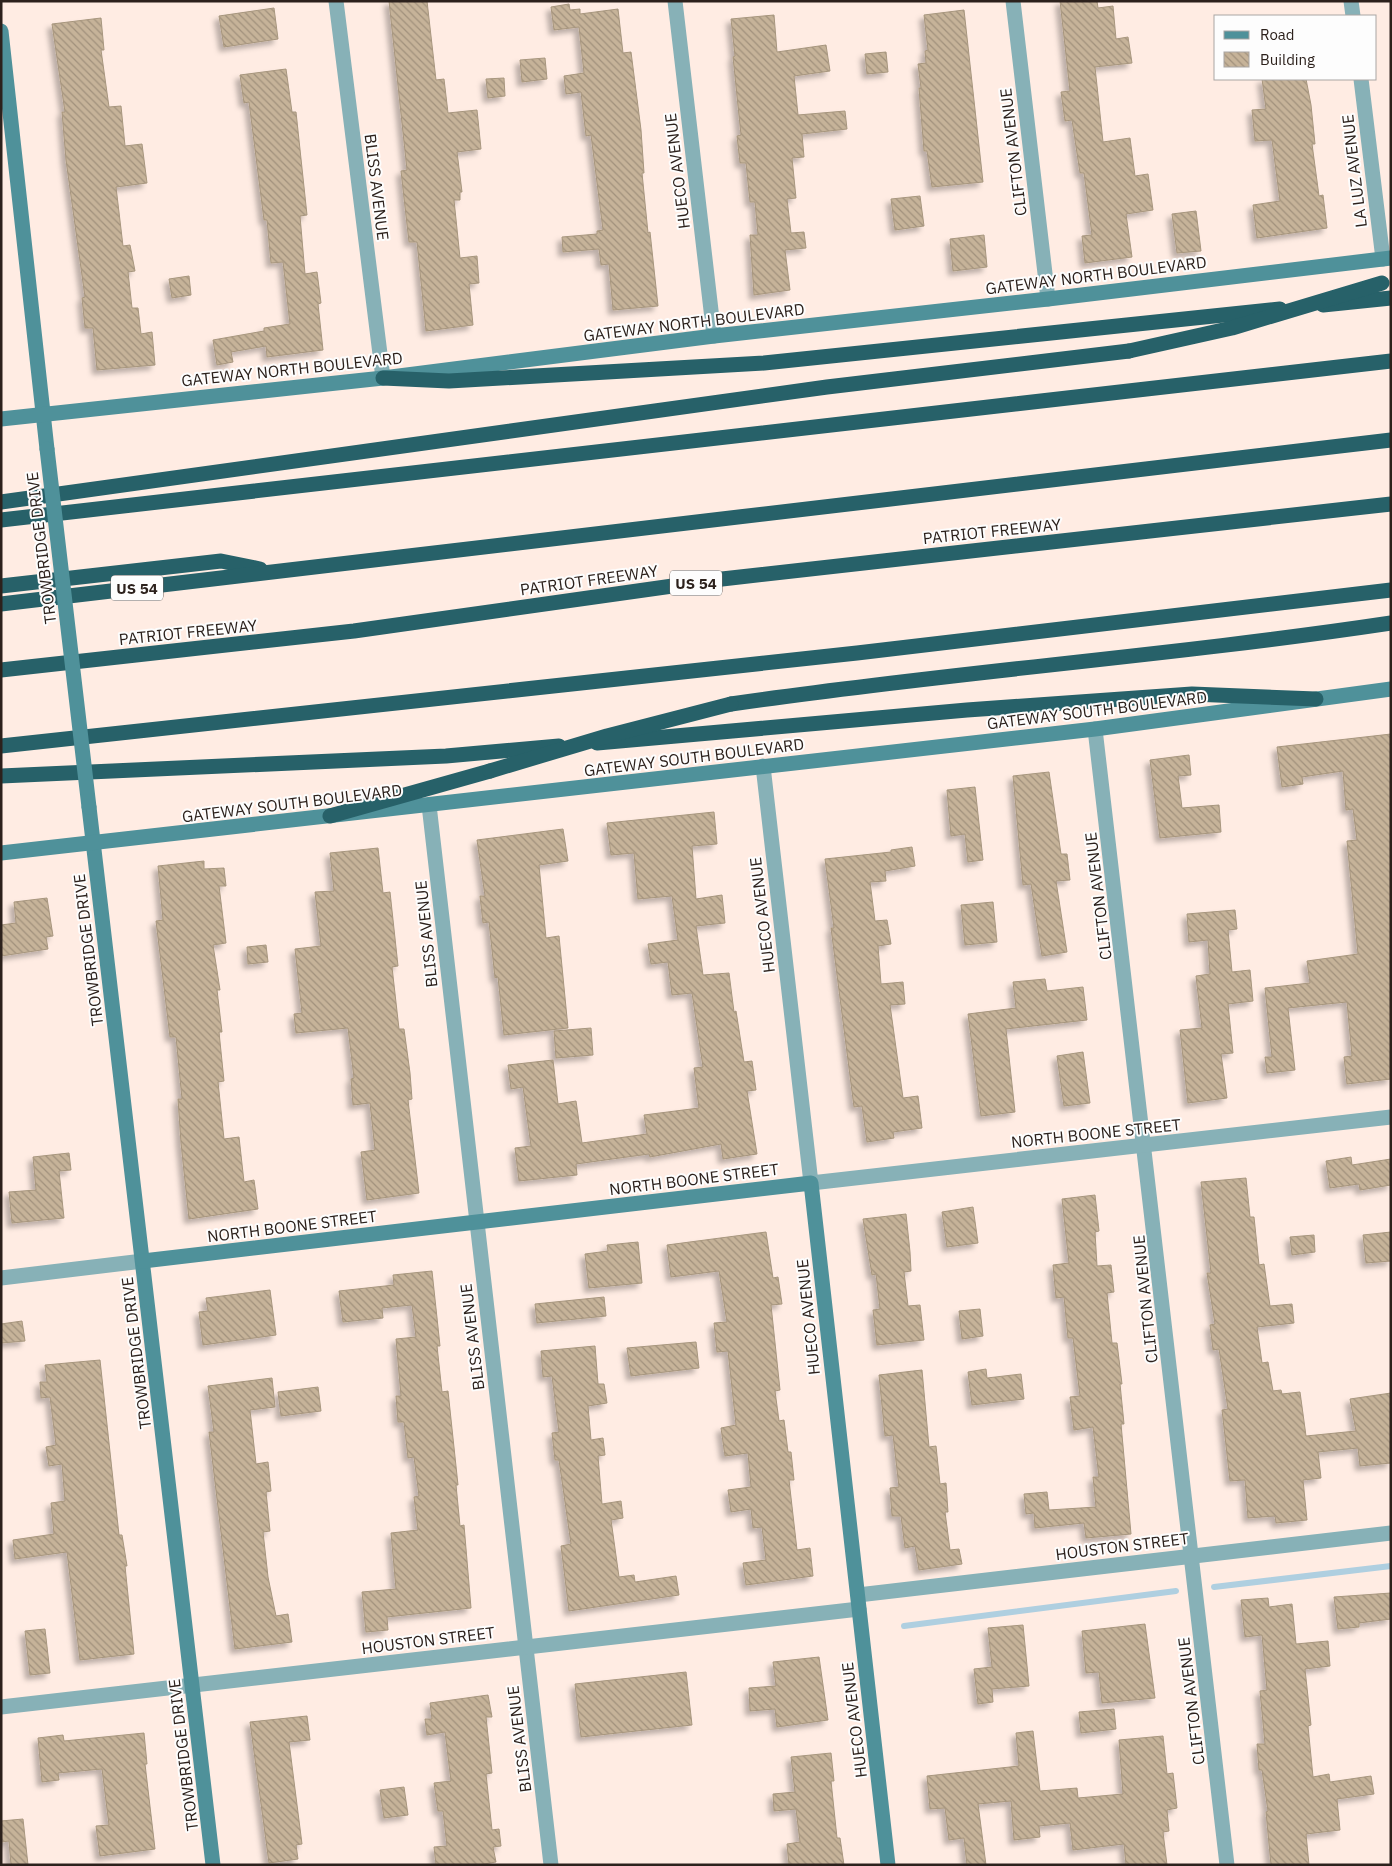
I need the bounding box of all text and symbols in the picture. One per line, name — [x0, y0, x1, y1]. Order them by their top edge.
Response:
legend — [1214, 15, 1377, 80]
text: Road — [1260, 25, 1295, 44]
text: Building — [1260, 50, 1315, 69]
street label: CLIFTON AVENUE — [995, 87, 1031, 217]
street label: HUECO AVENUE — [660, 112, 694, 230]
street label: LA LUZ AVENUE — [1337, 113, 1371, 229]
street label: BLISS AVENUE — [361, 133, 393, 241]
street label: GATEWAY NORTH BOULEVARD — [984, 252, 1208, 298]
street label: GATEWAY NORTH BOULEVARD — [582, 299, 806, 345]
street label: GATEWAY NORTH BOULEVARD — [180, 347, 404, 391]
street label: TROWBRIDGE DRIVE — [22, 471, 60, 625]
street label: PATRIOT FREEWAY — [922, 514, 1063, 548]
street label: PATRIOT FREEWAY — [519, 560, 660, 600]
road number: US 54 — [670, 570, 722, 596]
road number: US 54 — [111, 576, 163, 600]
street label: PATRIOT FREEWAY — [118, 615, 259, 649]
street label: GATEWAY SOUTH BOULEVARD — [986, 687, 1208, 733]
street label: GATEWAY SOUTH BOULEVARD — [583, 734, 805, 780]
street label: GATEWAY SOUTH BOULEVARD — [181, 780, 403, 826]
street label: CLIFTON AVENUE — [1080, 831, 1116, 961]
street label: HUECO AVENUE — [745, 856, 779, 974]
street label: TROWBRIDGE DRIVE — [69, 873, 107, 1027]
street label: BLISS AVENUE — [410, 880, 442, 988]
street label: NORTH BOONE STREET — [1010, 1114, 1182, 1152]
street label: NORTH BOONE STREET — [608, 1159, 780, 1199]
street label: NORTH BOONE STREET — [206, 1206, 378, 1246]
street label: CLIFTON AVENUE — [1128, 1234, 1162, 1364]
street label: HUECO AVENUE — [792, 1258, 824, 1376]
street label: TROWBRIDGE DRIVE — [117, 1276, 155, 1430]
street label: BLISS AVENUE — [456, 1283, 488, 1391]
street label: HOUSTON STREET — [1054, 1528, 1190, 1564]
street label: HOUSTON STREET — [360, 1622, 496, 1658]
street label: CLIFTON AVENUE — [1173, 1636, 1209, 1766]
street label: HUECO AVENUE — [837, 1661, 871, 1779]
street label: TROWBRIDGE DRIVE — [164, 1678, 202, 1832]
street label: BLISS AVENUE — [503, 1685, 535, 1793]

